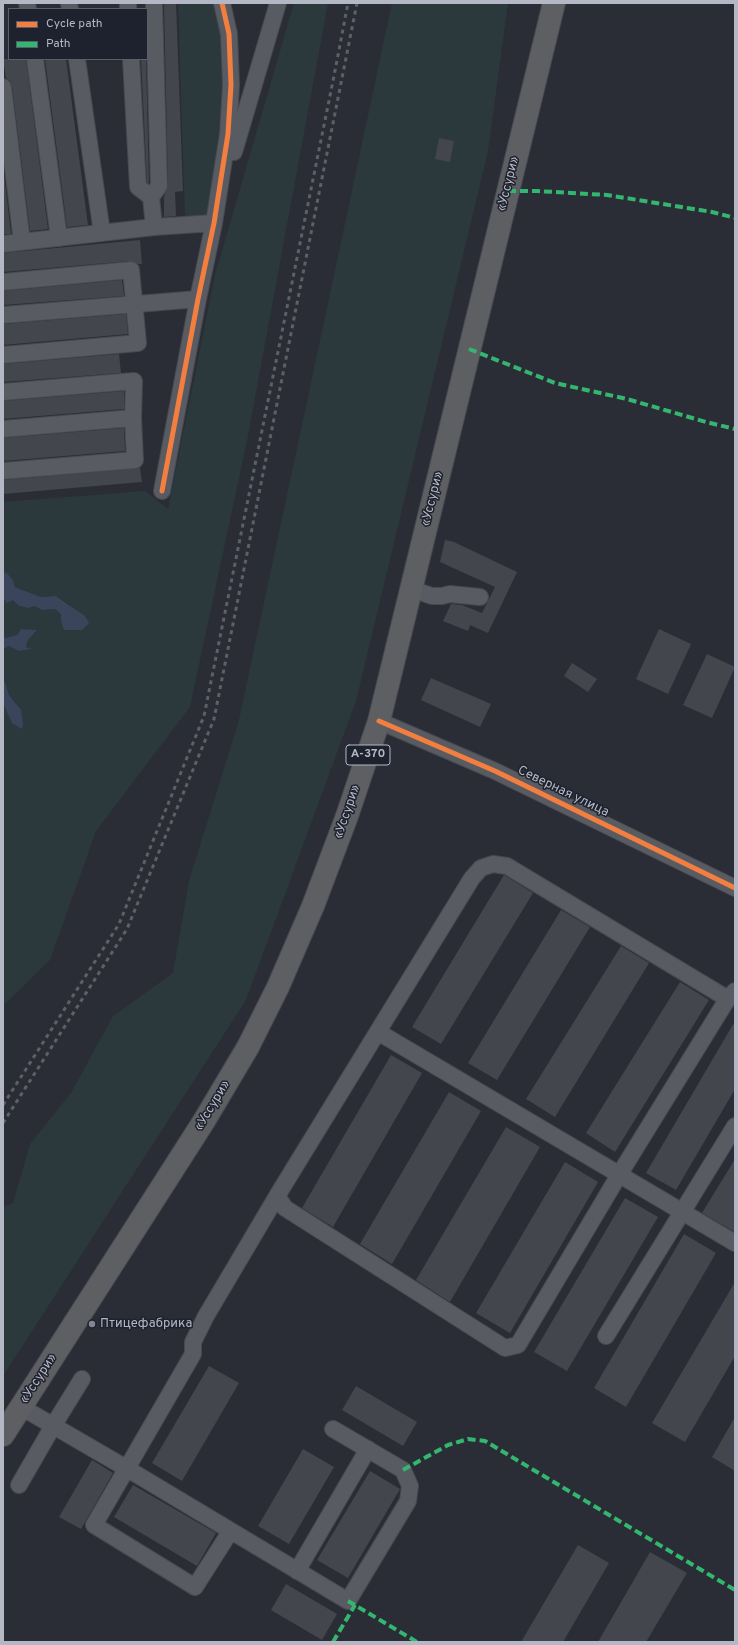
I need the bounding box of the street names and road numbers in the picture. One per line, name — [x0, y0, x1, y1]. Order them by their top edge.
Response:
street label: «Уссури» — [495, 155, 523, 213]
street label: «Уссури» — [419, 470, 447, 528]
road number: А-370 — [346, 745, 390, 765]
street label: Северная улица — [515, 763, 611, 821]
street label: «Уссури» — [332, 783, 364, 841]
street label: «Уссури» — [192, 1078, 234, 1134]
street label: «Уссури» — [17, 1351, 61, 1407]

